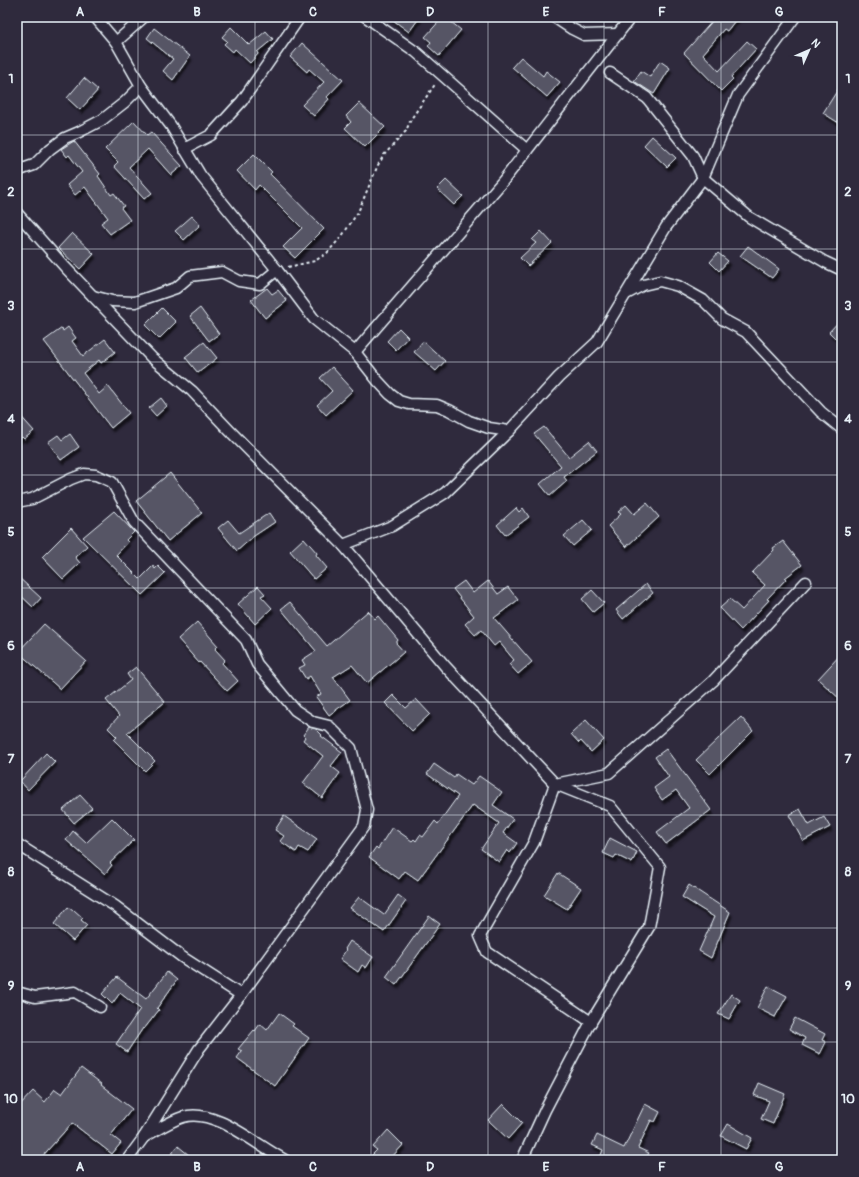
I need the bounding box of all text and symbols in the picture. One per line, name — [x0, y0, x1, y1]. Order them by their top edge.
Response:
text: A — [76, 4, 85, 20]
text: B — [193, 4, 201, 20]
text: C — [309, 4, 317, 20]
text: D — [426, 4, 434, 20]
text: E — [543, 4, 550, 20]
text: F — [658, 4, 666, 20]
text: G — [775, 4, 784, 20]
north arrow — [789, 30, 829, 70]
text: N — [808, 36, 823, 51]
text: 1 — [8, 71, 14, 87]
text: 1 — [845, 71, 851, 87]
text: 2 — [7, 184, 15, 200]
text: 2 — [844, 184, 852, 200]
text: 3 — [7, 298, 15, 314]
text: 3 — [844, 298, 852, 314]
text: 4 — [7, 411, 15, 427]
text: 4 — [844, 411, 852, 427]
text: 5 — [7, 524, 15, 540]
text: 5 — [844, 524, 852, 540]
text: 6 — [7, 638, 15, 654]
text: 6 — [844, 638, 852, 654]
text: 7 — [8, 751, 15, 767]
text: 7 — [845, 751, 852, 767]
text: 8 — [8, 864, 15, 880]
text: 8 — [845, 864, 852, 880]
text: 9 — [8, 978, 15, 994]
text: 9 — [845, 978, 852, 994]
text: 10 — [4, 1091, 18, 1107]
text: 10 — [841, 1091, 855, 1107]
text: A — [76, 1159, 85, 1175]
text: B — [193, 1159, 201, 1175]
text: C — [309, 1159, 317, 1175]
text: D — [426, 1159, 434, 1175]
text: E — [543, 1159, 550, 1175]
text: F — [658, 1159, 666, 1175]
text: G — [775, 1159, 784, 1175]

